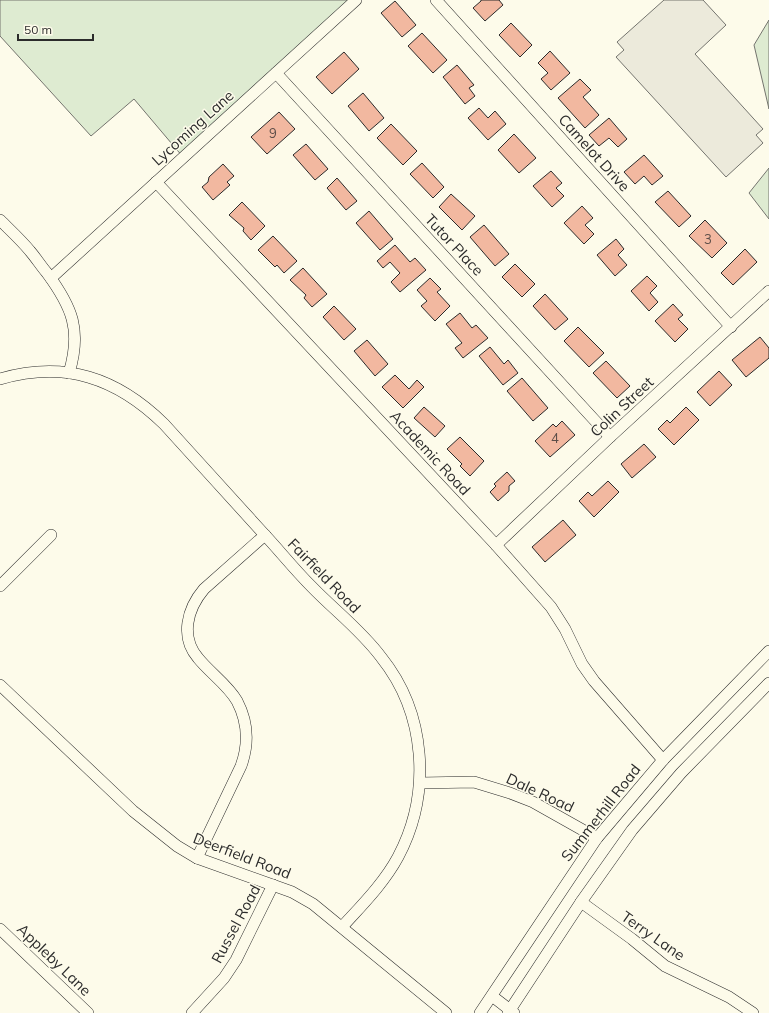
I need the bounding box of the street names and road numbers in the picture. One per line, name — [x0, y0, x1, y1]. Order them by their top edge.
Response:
street label: Lycoming Lane — [148, 86, 238, 169]
street label: Camelot Drive — [555, 110, 634, 195]
street label: Tutor Place — [421, 210, 488, 279]
street label: Colin Street — [586, 373, 657, 441]
street label: Academic Road — [386, 406, 475, 499]
street label: Fairfield Road — [284, 534, 365, 617]
street label: Summerhill Road — [557, 760, 644, 865]
street label: Dale Road — [503, 769, 577, 817]
street label: Deerfield Road — [191, 828, 294, 883]
street label: Russel Road — [207, 881, 264, 966]
street label: Terry Lane — [618, 907, 689, 964]
street label: Appleby Lane — [13, 920, 95, 1000]

